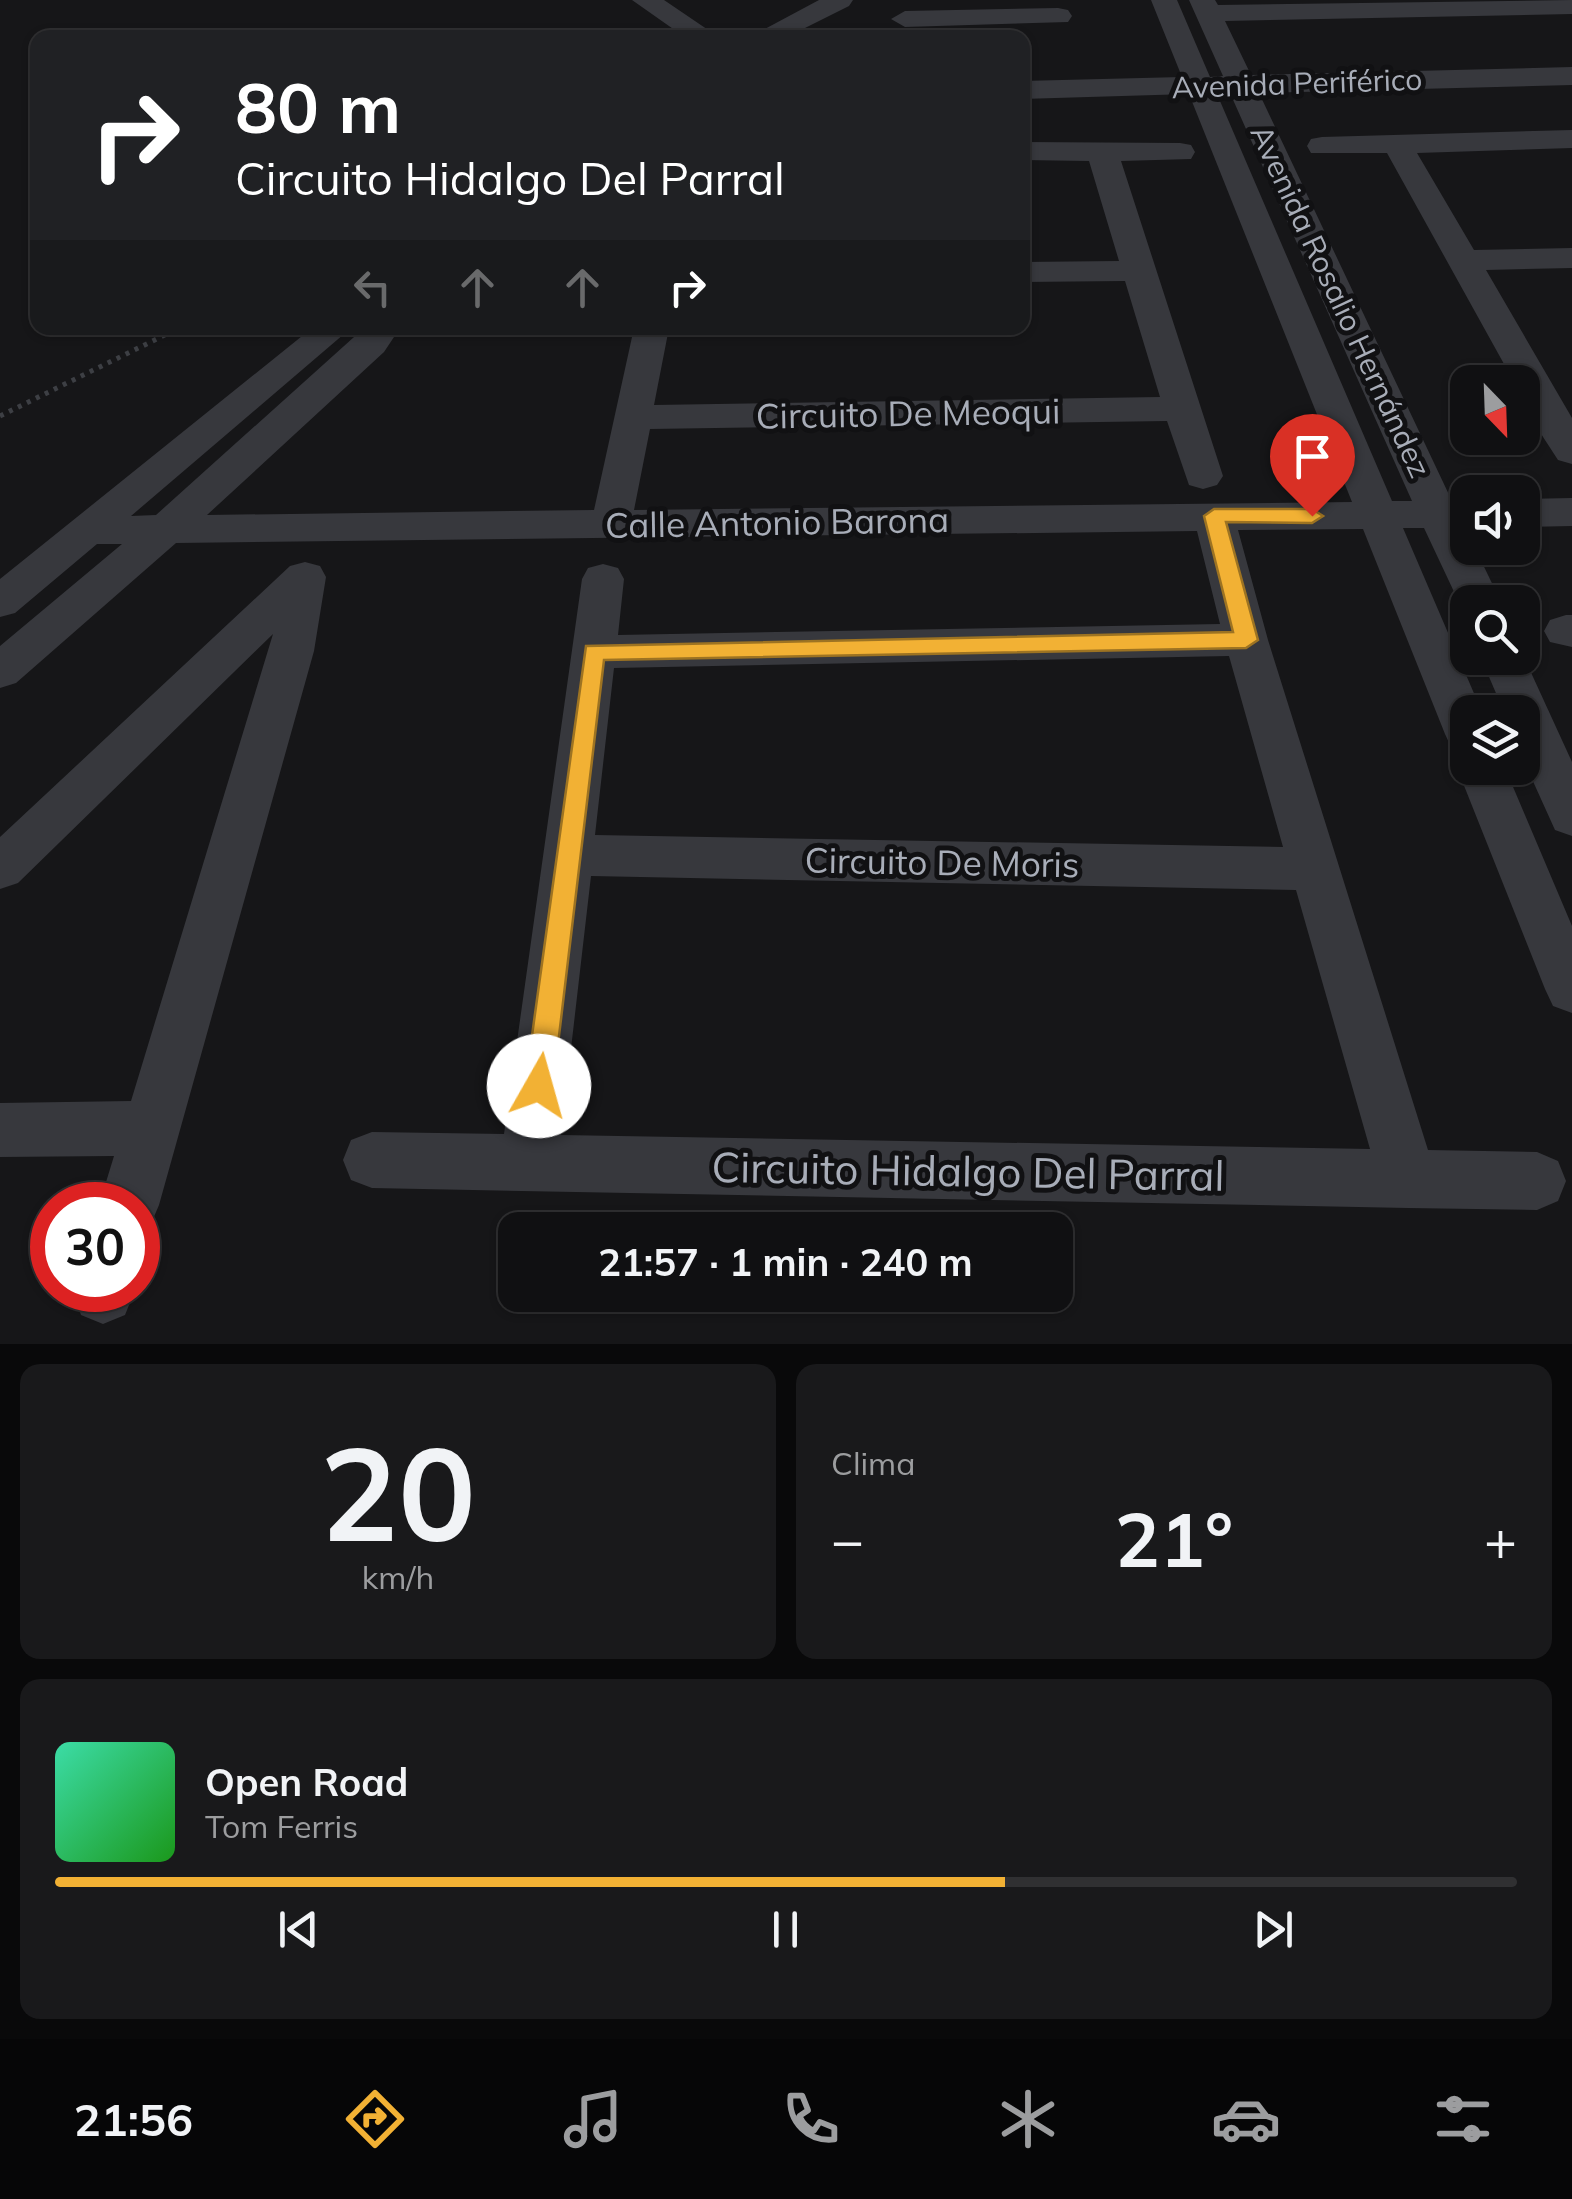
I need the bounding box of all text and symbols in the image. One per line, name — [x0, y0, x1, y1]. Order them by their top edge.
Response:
street label: Avenida Periférico — [1171, 60, 1423, 106]
text: 80 m — [235, 63, 401, 151]
icon: right — [70, 70, 200, 200]
street label: Avenida Rosalio Hernández — [1242, 119, 1440, 483]
text: Circuito Hidalgo Del Parral — [235, 150, 785, 206]
icon: left — [345, 260, 400, 315]
icon: ahead — [450, 260, 505, 315]
icon: ahead — [555, 260, 610, 315]
icon: right — [660, 260, 715, 315]
north arrow — [1450, 365, 1540, 455]
map controls — [1450, 365, 1540, 785]
street label: Circuito De Meoqui — [755, 388, 1061, 438]
pin — [1270, 414, 1355, 517]
icon: arrive — [1285, 429, 1340, 484]
button: sound — [1450, 475, 1540, 565]
street label: Calle Antonio Barona — [605, 497, 949, 547]
button: search — [1450, 585, 1540, 675]
button: layers — [1450, 695, 1540, 785]
street label: Circuito De Moris — [804, 838, 1080, 886]
position arrow — [487, 1034, 591, 1138]
street label: Circuito Hidalgo Del Parral — [711, 1140, 1225, 1202]
speed limit sign: 30 — [30, 1182, 160, 1312]
text: 21:57 · 1 min · 240 m — [598, 1238, 973, 1286]
text: 20 — [320, 1410, 476, 1574]
text: Clima — [831, 1443, 915, 1483]
text: 21° — [1115, 1492, 1233, 1586]
text: − — [831, 1505, 864, 1574]
text: + — [1484, 1505, 1517, 1574]
text: km/h — [362, 1557, 434, 1597]
text: Open Road — [205, 1758, 408, 1806]
text: Tom Ferris — [205, 1806, 358, 1846]
icon: previous — [271, 1902, 326, 1957]
icon: pause — [758, 1902, 813, 1957]
icon: next — [1246, 1902, 1301, 1957]
icon: directions — [340, 2084, 410, 2154]
icon: music — [558, 2084, 628, 2154]
icon: phone — [776, 2084, 846, 2154]
icon: climate — [993, 2084, 1063, 2154]
icon: car — [1211, 2084, 1281, 2154]
icon: filters — [1428, 2084, 1498, 2154]
text: 21:56 — [74, 2091, 193, 2147]

